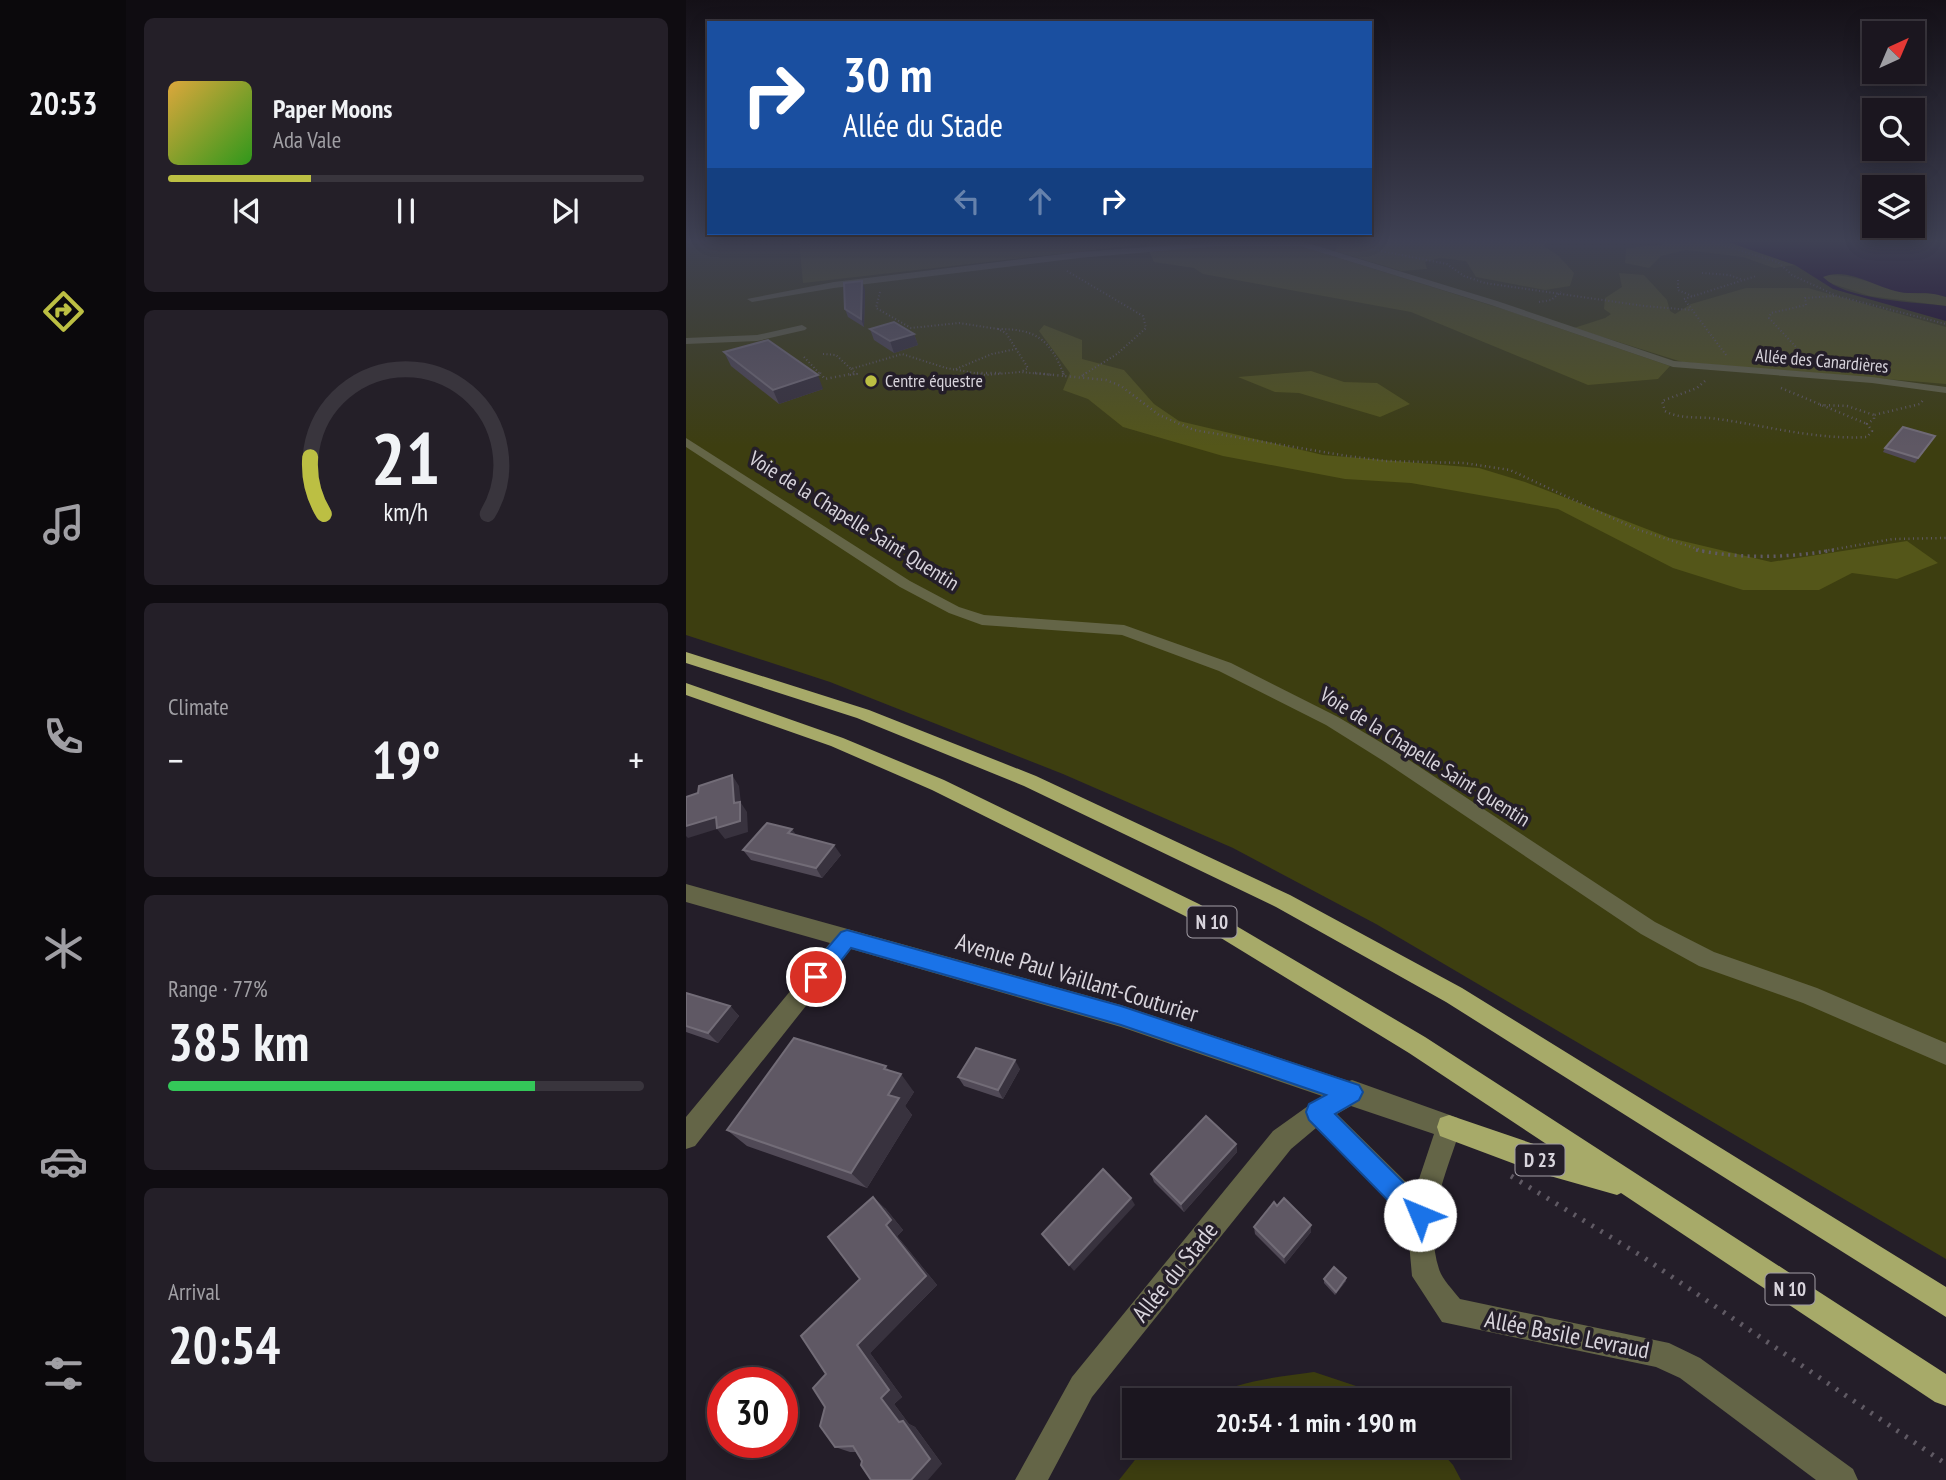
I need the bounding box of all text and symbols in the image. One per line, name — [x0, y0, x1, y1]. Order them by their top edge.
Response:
north arrow — [1862, 21, 1925, 84]
map controls — [1862, 21, 1925, 238]
text: 30 m — [843, 42, 932, 106]
icon: right — [728, 49, 819, 140]
text: 20:53 — [28, 82, 98, 124]
text: Paper Moons — [273, 92, 392, 125]
button: search — [1862, 98, 1925, 161]
text: Allée du Stade — [843, 104, 1003, 146]
text: Ada Vale — [273, 125, 341, 154]
button: layers — [1862, 175, 1925, 238]
icon: left — [948, 182, 986, 220]
icon: ahead — [1021, 182, 1059, 220]
icon: right — [1094, 182, 1132, 220]
icon: previous — [228, 192, 266, 230]
icon: pause — [387, 192, 425, 230]
icon: next — [546, 192, 584, 230]
icon: directions — [39, 287, 88, 336]
street label: Allée des Canardières — [1755, 343, 1889, 378]
place label: Centre équestre — [885, 369, 983, 392]
marker: Centre équestre — [863, 373, 879, 389]
text: 21 — [371, 410, 441, 504]
street label: Voie de la Chapelle Saint Quentin — [743, 444, 964, 596]
text: km/h — [384, 495, 428, 527]
icon: music — [39, 500, 88, 549]
street label: Voie de la Chapelle Saint Quentin — [1314, 680, 1535, 832]
text: Climate — [168, 692, 229, 721]
icon: phone — [39, 712, 88, 761]
text: 19° — [372, 726, 440, 793]
text: − — [168, 735, 184, 784]
text: + — [628, 735, 644, 784]
road number: N 10 — [1188, 906, 1236, 938]
icon: climate — [39, 924, 88, 973]
street label: Avenue Paul Vaillant-Couturier — [952, 926, 1202, 1029]
pin — [786, 947, 846, 1007]
icon: arrive — [797, 958, 835, 996]
text: Range · 77% — [168, 974, 268, 1003]
text: 385 km — [168, 1008, 309, 1075]
icon: car — [39, 1137, 88, 1186]
road number: D 23 — [1516, 1144, 1564, 1176]
position arrow — [1383, 1178, 1457, 1252]
street label: Allée du Stade — [1125, 1215, 1224, 1328]
road number: N 10 — [1766, 1274, 1814, 1304]
text: Arrival — [168, 1277, 220, 1306]
street label: Allée Basile Levraud — [1482, 1303, 1652, 1366]
text: 20:54 — [168, 1311, 280, 1378]
icon: filters — [39, 1349, 88, 1398]
speed limit sign: 30 — [707, 1367, 798, 1458]
text: 20:54 · 1 min · 190 m — [1216, 1406, 1416, 1439]

